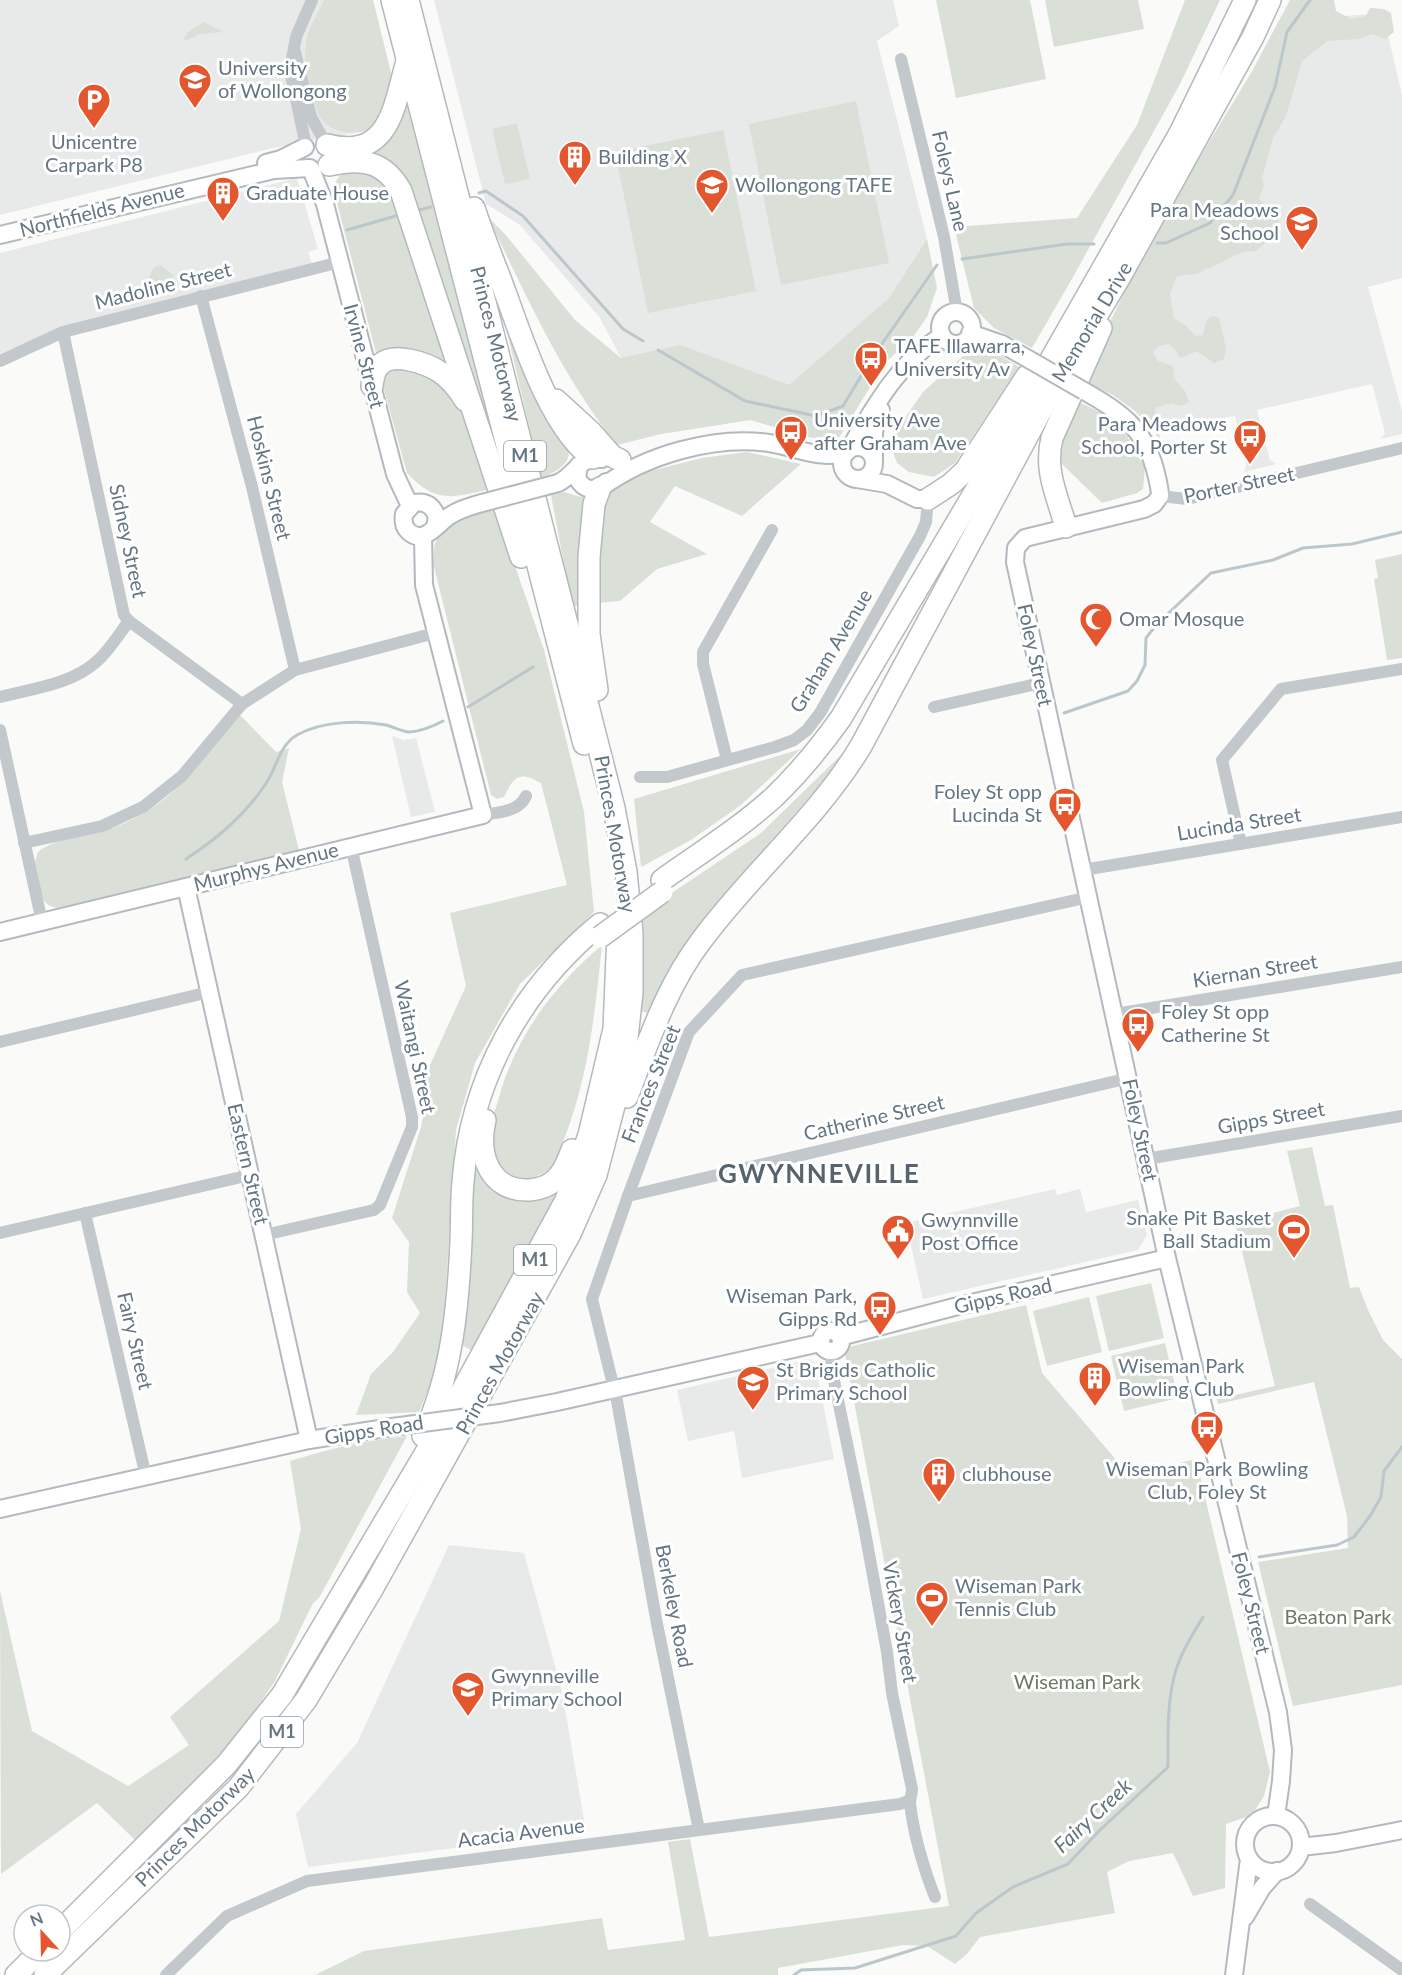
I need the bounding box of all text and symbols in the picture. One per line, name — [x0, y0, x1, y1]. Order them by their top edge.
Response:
place label: University of Wollongong — [218, 55, 347, 102]
school or university icon: University of Wollongong — [177, 62, 213, 109]
parking icon: Unicentre Carpark P8 — [76, 82, 112, 129]
street label: Foleys Lane — [928, 128, 974, 233]
place label: Unicentre Carpark P8 — [45, 129, 143, 176]
building icon: Building X — [557, 139, 593, 186]
place label: Building X — [598, 144, 687, 168]
school or university icon: Wollongong TAFE — [694, 167, 730, 214]
place label: Wollongong TAFE — [735, 172, 892, 196]
building icon: Graduate House — [205, 175, 241, 222]
street label: Northfields Avenue — [17, 177, 187, 241]
place label: Graduate House — [246, 180, 389, 204]
place label: Para Meadows School — [1150, 197, 1279, 244]
school or university icon: Para Meadows School — [1284, 204, 1320, 251]
street label: Madoline Street — [92, 256, 233, 314]
street label: Memorial Drive — [1046, 257, 1136, 386]
street label: Princes Motorway — [466, 263, 528, 425]
street label: Irvine Street — [339, 301, 390, 411]
place label: TAFE Illawarra, University Av — [894, 333, 1025, 380]
bus stop icon: TAFE Illawarra, University Av — [853, 340, 889, 387]
place label: University Ave after Graham Ave — [814, 407, 967, 454]
place label: Para Meadows School, Porter St — [1081, 411, 1227, 458]
street label: Hoskins Street — [243, 413, 297, 543]
bus stop icon: University Ave after Graham Ave — [773, 414, 809, 461]
bus stop icon: Para Meadows School, Porter St — [1232, 418, 1268, 465]
road number: M1 — [504, 441, 546, 471]
street label: Porter Street — [1181, 461, 1296, 507]
street label: Sidney Street — [105, 482, 153, 600]
street label: Graham Avenue — [784, 584, 876, 717]
street label: Foley Street — [1013, 601, 1059, 708]
mosque icon: Omar Mosque — [1078, 601, 1114, 648]
place label: Omar Mosque — [1119, 606, 1244, 630]
street label: Princes Motorway — [590, 753, 642, 915]
place label: Foley St opp Lucinda St — [934, 779, 1042, 826]
bus stop icon: Foley St opp Lucinda St — [1047, 786, 1083, 833]
street label: Lucinda Street — [1175, 801, 1303, 845]
street label: Murphys Avenue — [191, 836, 341, 896]
street label: Kiernan Street — [1191, 948, 1319, 992]
street label: Waitangi Street — [390, 978, 442, 1116]
place label: Foley St opp Catherine St — [1161, 999, 1270, 1046]
bus stop icon: Foley St opp Catherine St — [1120, 1006, 1156, 1053]
street label: Frances Street — [616, 1021, 685, 1146]
street label: Foley Street — [1118, 1076, 1164, 1183]
street label: Catherine Street — [801, 1089, 946, 1145]
street label: Gipps Street — [1215, 1096, 1326, 1138]
street label: Eastern Street — [223, 1101, 275, 1227]
district label: GWYNNEVILLE — [718, 1157, 920, 1189]
place label: Snake Pit Basket Ball Stadium — [1126, 1205, 1271, 1252]
place label: Gwynnville Post Office — [921, 1207, 1019, 1254]
sports icon: Snake Pit Basket Ball Stadium — [1276, 1212, 1312, 1259]
public building icon: Gwynnville Post Office — [880, 1213, 916, 1260]
road number: M1 — [514, 1245, 556, 1275]
street label: Gipps Road — [951, 1272, 1054, 1318]
place label: Wiseman Park, Gipps Rd — [726, 1283, 857, 1330]
street label: Princes Motorway — [450, 1286, 549, 1438]
bus stop icon: Wiseman Park, Gipps Rd — [862, 1289, 898, 1336]
street label: Fairy Street — [113, 1290, 159, 1392]
place label: Wiseman Park Bowling Club — [1118, 1353, 1245, 1400]
place label: St Brigids Catholic Primary School — [776, 1357, 936, 1404]
building icon: Wiseman Park Bowling Club — [1077, 1360, 1113, 1407]
school or university icon: St Brigids Catholic Primary School — [735, 1364, 771, 1411]
street label: Gipps Road — [323, 1409, 425, 1449]
bus stop icon: Wiseman Park Bowling Club, Foley St — [1189, 1409, 1225, 1456]
building icon: clubhouse — [921, 1456, 957, 1503]
place label: Wiseman Park Bowling Club, Foley St — [1106, 1456, 1308, 1503]
place label: clubhouse — [962, 1461, 1052, 1485]
street label: Berkeley Road — [651, 1542, 699, 1669]
street label: Foley Street — [1228, 1549, 1276, 1656]
street label: Vickery Street — [878, 1559, 923, 1684]
place label: Wiseman Park Tennis Club — [955, 1573, 1082, 1620]
sports icon: Wiseman Park Tennis Club — [914, 1580, 950, 1627]
park label: Beaton Park — [1285, 1604, 1392, 1628]
place label: Gwynneville Primary School — [491, 1663, 622, 1710]
park label: Wiseman Park — [1014, 1669, 1141, 1693]
school or university icon: Gwynneville Primary School — [450, 1670, 486, 1717]
road number: M1 — [261, 1717, 303, 1747]
street label: Princes Motorway — [129, 1761, 260, 1891]
water label: Fairy Creek — [1048, 1772, 1137, 1857]
street label: Acacia Avenue — [456, 1812, 586, 1852]
north arrow — [12, 1903, 72, 1963]
text: N — [27, 1908, 45, 1930]

